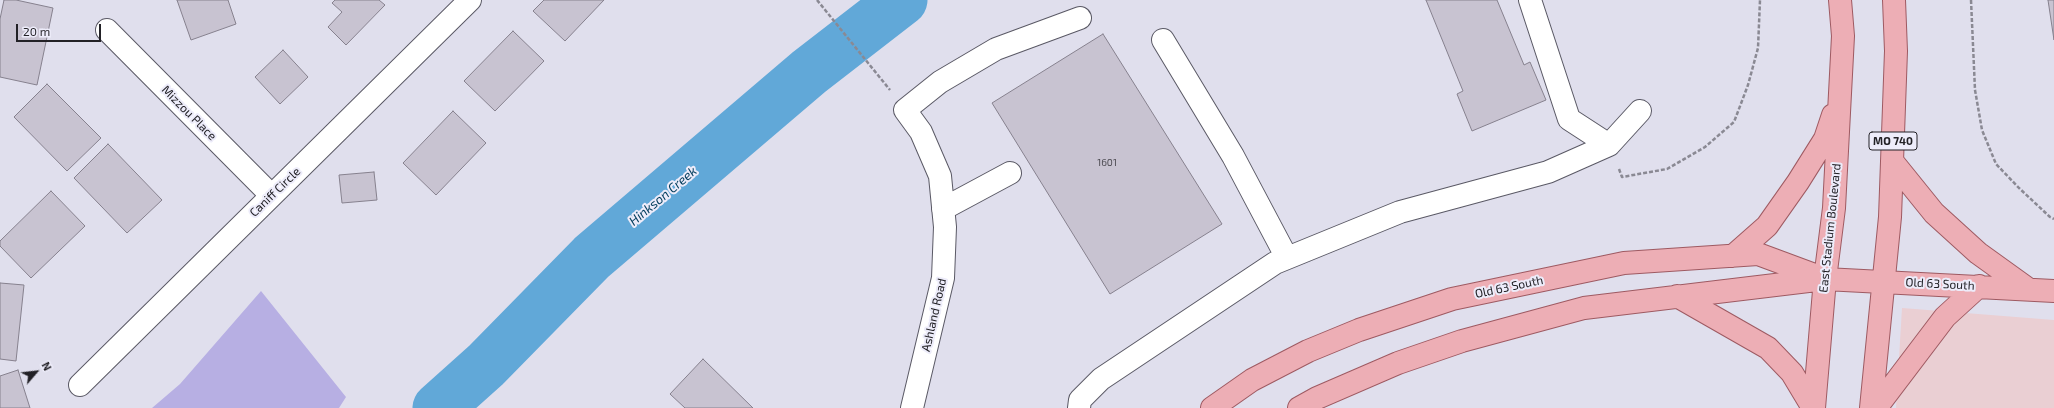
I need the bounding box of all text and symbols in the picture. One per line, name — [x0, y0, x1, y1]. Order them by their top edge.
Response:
scale bar — [18, 16, 103, 42]
text: 20 m — [23, 24, 50, 38]
street label: Mizzou Place — [159, 83, 219, 143]
road number: MO 740 — [1869, 132, 1917, 150]
house number: 1601 — [1097, 157, 1117, 169]
water label: Hinkson Creek — [626, 163, 700, 229]
street label: East Stadium Boulevard — [1816, 163, 1844, 293]
street label: Caniff Circle — [247, 164, 303, 220]
street label: Old 63 South — [1474, 273, 1544, 301]
street label: Old 63 South — [1905, 275, 1975, 293]
street label: Ashland Road — [919, 277, 949, 353]
north arrow — [16, 352, 56, 392]
text: N — [39, 360, 55, 373]

